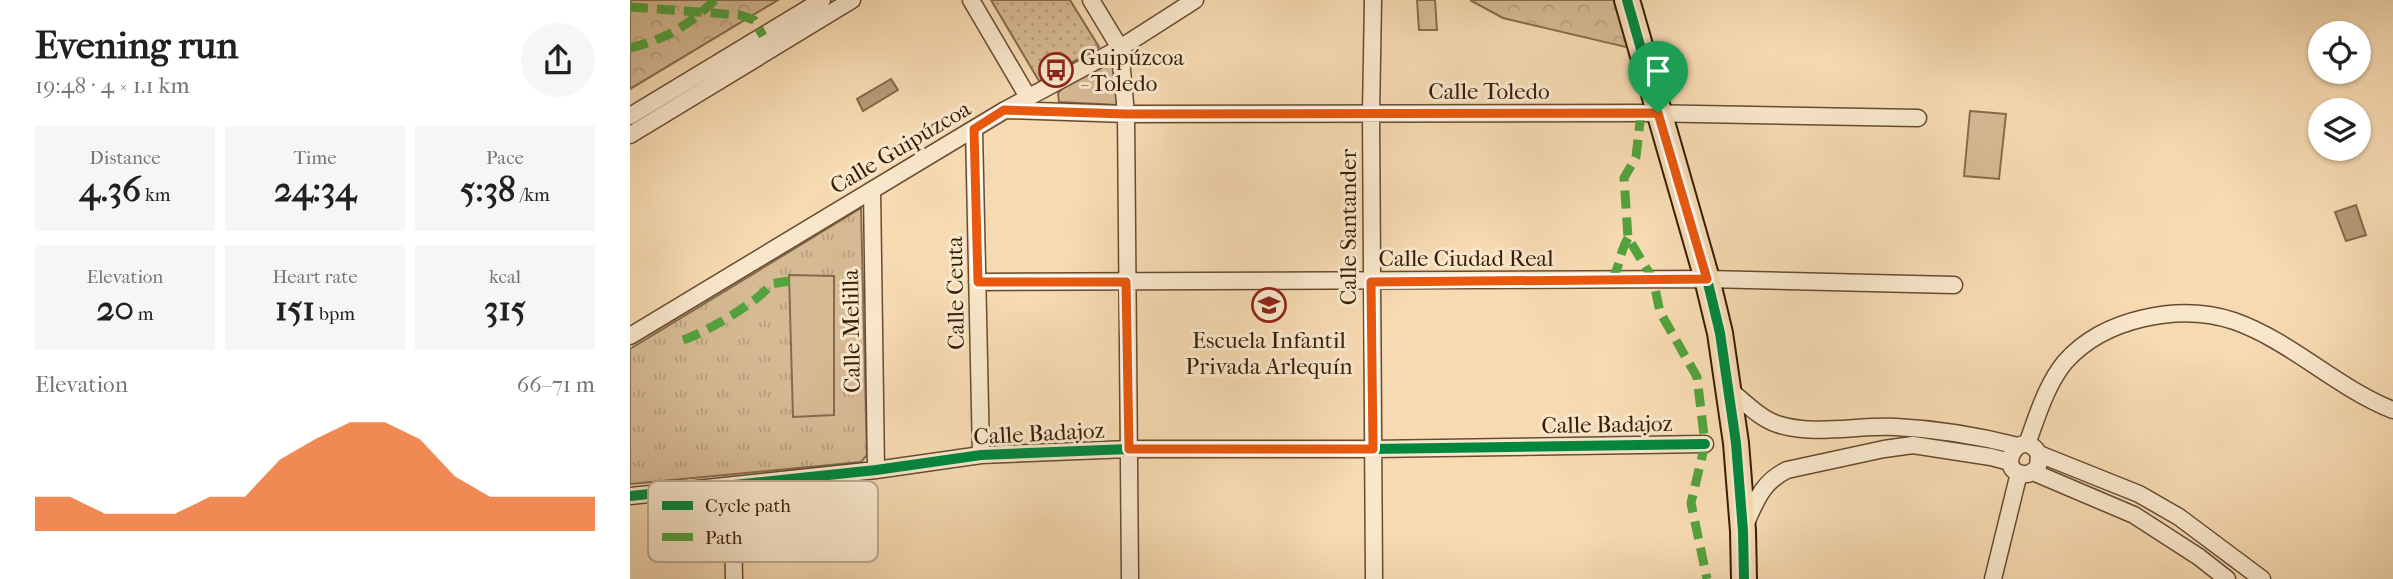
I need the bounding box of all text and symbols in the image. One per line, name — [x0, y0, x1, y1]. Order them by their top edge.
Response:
map controls — [2308, 21, 2371, 161]
button: locate — [2308, 21, 2371, 84]
text: Evening run — [35, 23, 238, 68]
button: share — [521, 23, 595, 97]
pin — [1628, 41, 1688, 113]
place label: Guipúzcoa - Toledo — [1080, 44, 1184, 97]
bus stop icon: Guipúzcoa - Toledo — [1037, 51, 1075, 89]
icon: arrive — [1639, 52, 1677, 90]
text: 19:48 · 4 × 1.1 km — [35, 72, 190, 99]
street label: Calle Toledo — [1428, 78, 1550, 105]
street label: Calle Guipúzcoa — [825, 95, 976, 200]
button: layers — [2308, 98, 2371, 161]
text: Distance — [89, 147, 161, 169]
text: Time — [293, 147, 337, 169]
text: Pace — [486, 147, 524, 169]
street label: Calle Santander — [1335, 149, 1362, 305]
text: 4.36 — [79, 169, 141, 210]
text: 24:34 — [274, 169, 356, 210]
text: 5:38 — [460, 169, 516, 210]
text: km — [141, 184, 171, 206]
text: /km — [516, 184, 550, 206]
street label: Calle Ceuta — [941, 236, 970, 350]
street label: Calle Ciudad Real — [1378, 245, 1554, 272]
text: Elevation — [87, 266, 163, 288]
text: Heart rate — [272, 266, 358, 288]
text: kcal — [489, 266, 521, 288]
street label: Calle Melilla — [837, 269, 866, 393]
school or university icon: Escuela Infantil Privada Arlequín — [1250, 286, 1288, 324]
text: 20 — [96, 288, 134, 329]
text: 151 — [275, 288, 315, 329]
text: 315 — [484, 288, 526, 329]
text: m — [134, 303, 154, 325]
text: bpm — [315, 303, 355, 325]
place label: Escuela Infantil Privada Arlequín — [1185, 327, 1353, 380]
text: Elevation — [35, 371, 128, 398]
text: 66–71 m — [517, 371, 595, 398]
street label: Calle Badajoz — [1541, 410, 1673, 439]
street label: Calle Badajoz — [973, 417, 1105, 450]
legend — [648, 481, 878, 562]
text: Cycle path — [705, 495, 791, 517]
text: Path — [705, 527, 743, 549]

